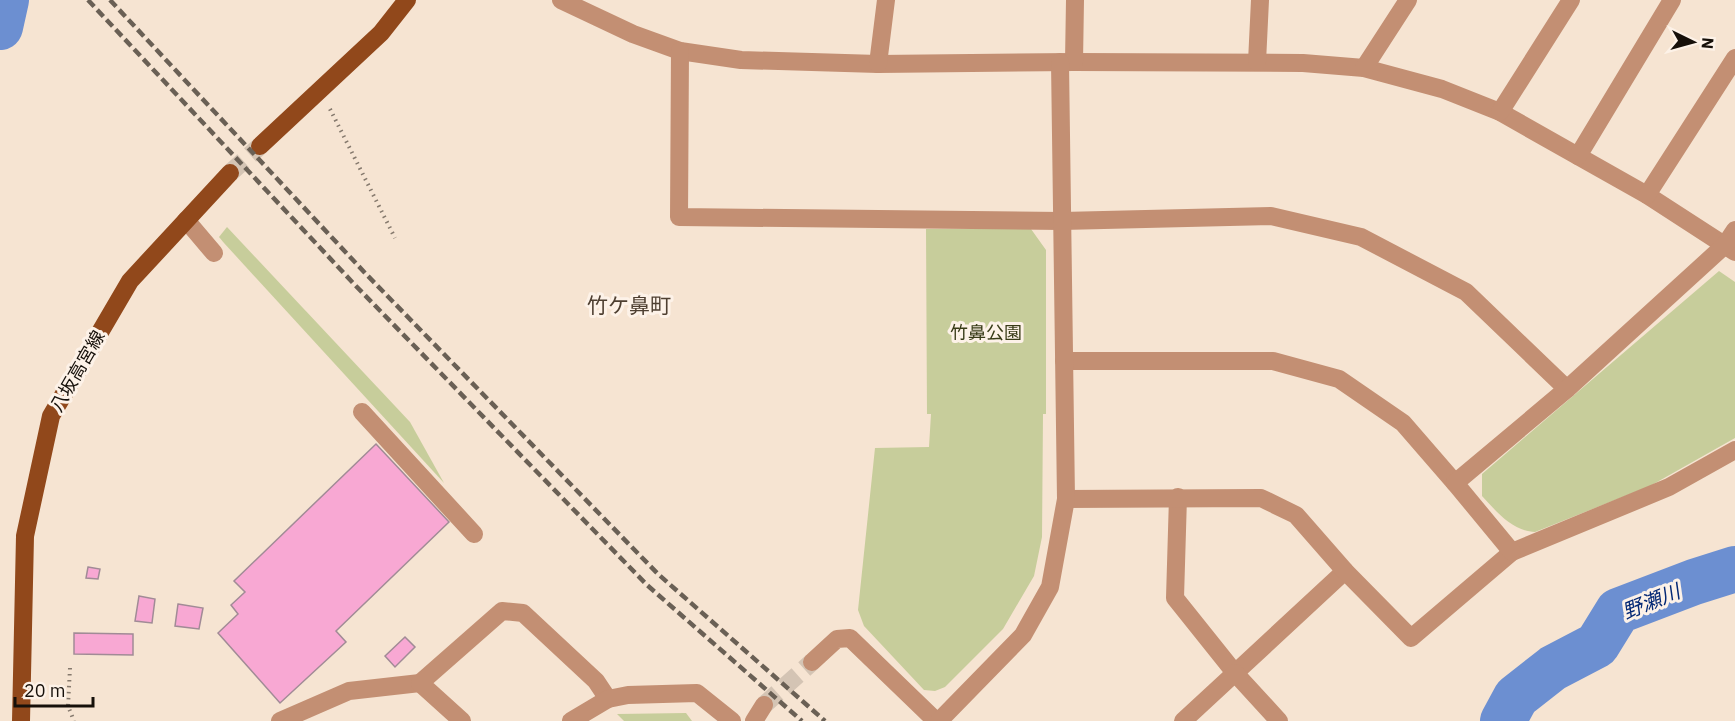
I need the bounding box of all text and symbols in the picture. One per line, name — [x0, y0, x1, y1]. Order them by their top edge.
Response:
north arrow — [1663, 12, 1723, 72]
text: N — [1697, 37, 1718, 50]
district label: 竹ケ鼻町 — [587, 291, 671, 319]
park label: 竹鼻公園 — [950, 321, 1022, 344]
street label: 八坂高宮線 — [45, 326, 109, 416]
water label: 野瀬川 — [1618, 576, 1686, 625]
scale bar — [15, 670, 93, 708]
text: 20 m — [24, 679, 66, 702]

